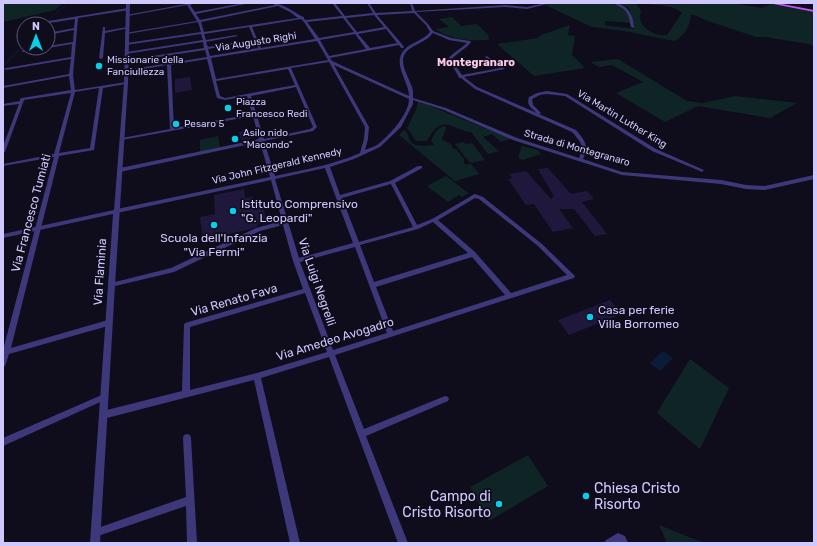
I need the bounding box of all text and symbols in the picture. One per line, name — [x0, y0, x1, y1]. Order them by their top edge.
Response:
north arrow — [16, 16, 56, 56]
text: N — [32, 20, 40, 33]
street label: Via Augusto Righi — [215, 30, 297, 54]
place label: Missionarie della Fanciullezza — [107, 54, 184, 78]
district label: Montegranaro — [437, 56, 515, 69]
marker: Missionarie della Fanciullezza — [94, 61, 104, 71]
street label: Via Martin Luther King — [575, 87, 669, 151]
place label: Piazza Francesco Redi — [236, 96, 307, 120]
marker: Piazza Francesco Redi — [223, 103, 233, 113]
place label: Pesaro 5 — [184, 118, 224, 130]
marker: Pesaro 5 — [171, 119, 181, 129]
place label: Asilo nido "Macondo" — [243, 127, 293, 151]
street label: Strada di Montegranaro — [523, 127, 632, 169]
marker: Asilo nido "Macondo" — [230, 134, 240, 144]
street label: Via John Fitzgerald Kennedy — [211, 145, 344, 187]
street label: Via Francesco Tumiati — [8, 152, 54, 274]
place label: Istituto Comprensivo "G. Leopardi" — [241, 197, 358, 225]
marker: Istituto Comprensivo "G. Leopardi" — [228, 206, 238, 216]
marker: Scuola dell'Infanzia "Via Fermi" — [209, 220, 219, 230]
place label: Scuola dell'Infanzia "Via Fermi" — [160, 231, 268, 259]
street label: Via Luigi Negrelli — [295, 236, 339, 328]
street label: Via Flaminia — [91, 238, 109, 306]
street label: Via Renato Fava — [189, 281, 279, 319]
place label: Casa per ferie Villa Borromeo — [598, 303, 679, 331]
marker: Casa per ferie Villa Borromeo — [585, 312, 595, 322]
street label: Via Amedeo Avogadro — [275, 314, 395, 364]
place label: Chiesa Cristo Risorto — [594, 480, 680, 513]
place label: Campo di Cristo Risorto — [402, 488, 491, 521]
marker: Chiesa Cristo Risorto — [581, 491, 591, 501]
marker: Campo di Cristo Risorto — [494, 499, 504, 509]

